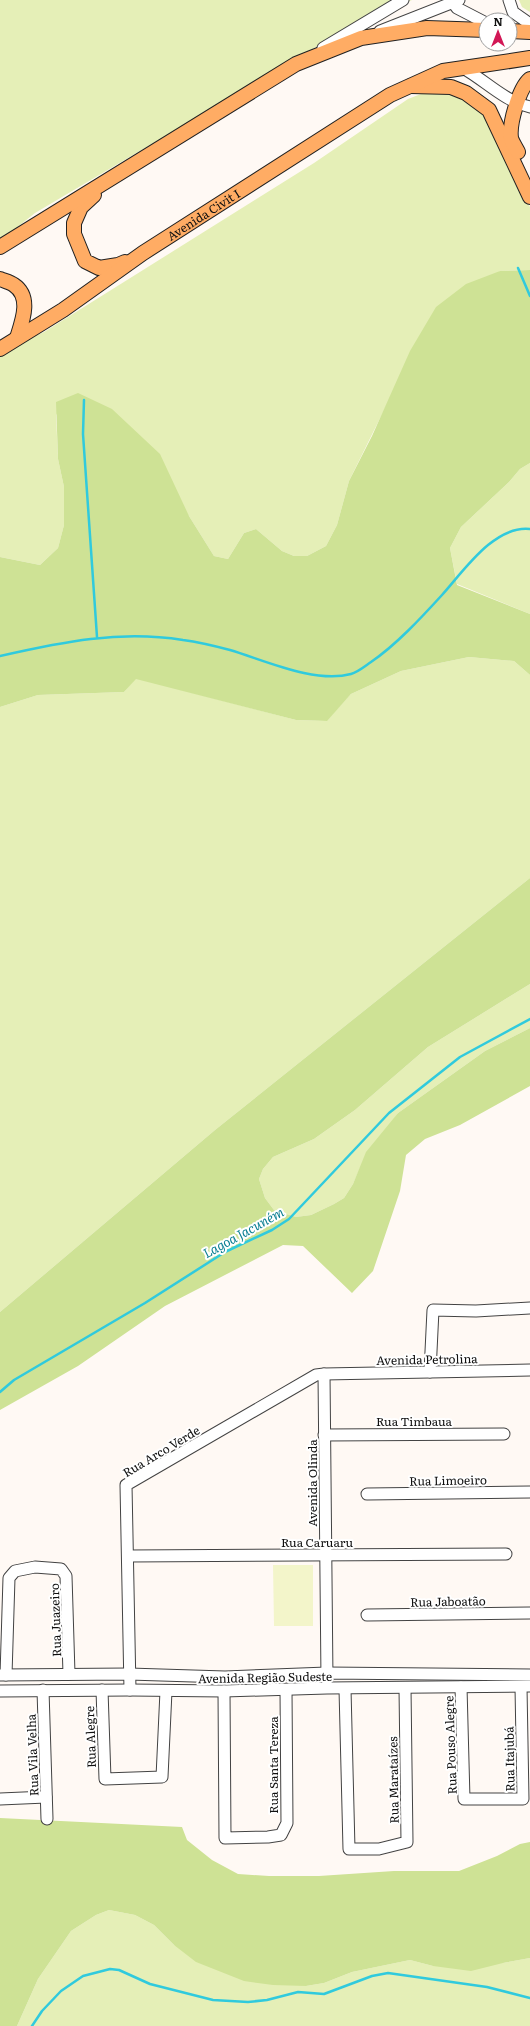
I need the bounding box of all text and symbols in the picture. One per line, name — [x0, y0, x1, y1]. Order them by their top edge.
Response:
north arrow — [478, 12, 518, 52]
text: N — [493, 13, 503, 29]
street label: Avenida Civit I — [163, 184, 244, 245]
water label: Lagoa Jacuném — [199, 1202, 287, 1262]
street label: Avenida Petrolina — [376, 1349, 478, 1369]
street label: Rua Timbaua — [376, 1412, 453, 1430]
street label: Rua Arco Verde — [119, 1421, 203, 1481]
street label: Avenida Olinda — [303, 1439, 321, 1527]
street label: Rua Limoeiro — [409, 1470, 487, 1490]
street label: Rua Caruaru — [281, 1533, 353, 1551]
street label: Rua Juazeiro — [45, 1583, 65, 1657]
street label: Rua Jaboatão — [410, 1591, 486, 1611]
street label: Avenida Região Sudeste — [198, 1667, 332, 1687]
street label: Rua Pouso Alegre — [439, 1695, 461, 1795]
street label: Rua Alegre — [80, 1706, 100, 1768]
street label: Rua Vila Velha — [22, 1713, 42, 1796]
street label: Rua Santa Tereza — [264, 1716, 282, 1814]
street label: Rua Itajubá — [499, 1726, 519, 1792]
street label: Rua Marataízes — [383, 1736, 403, 1824]

